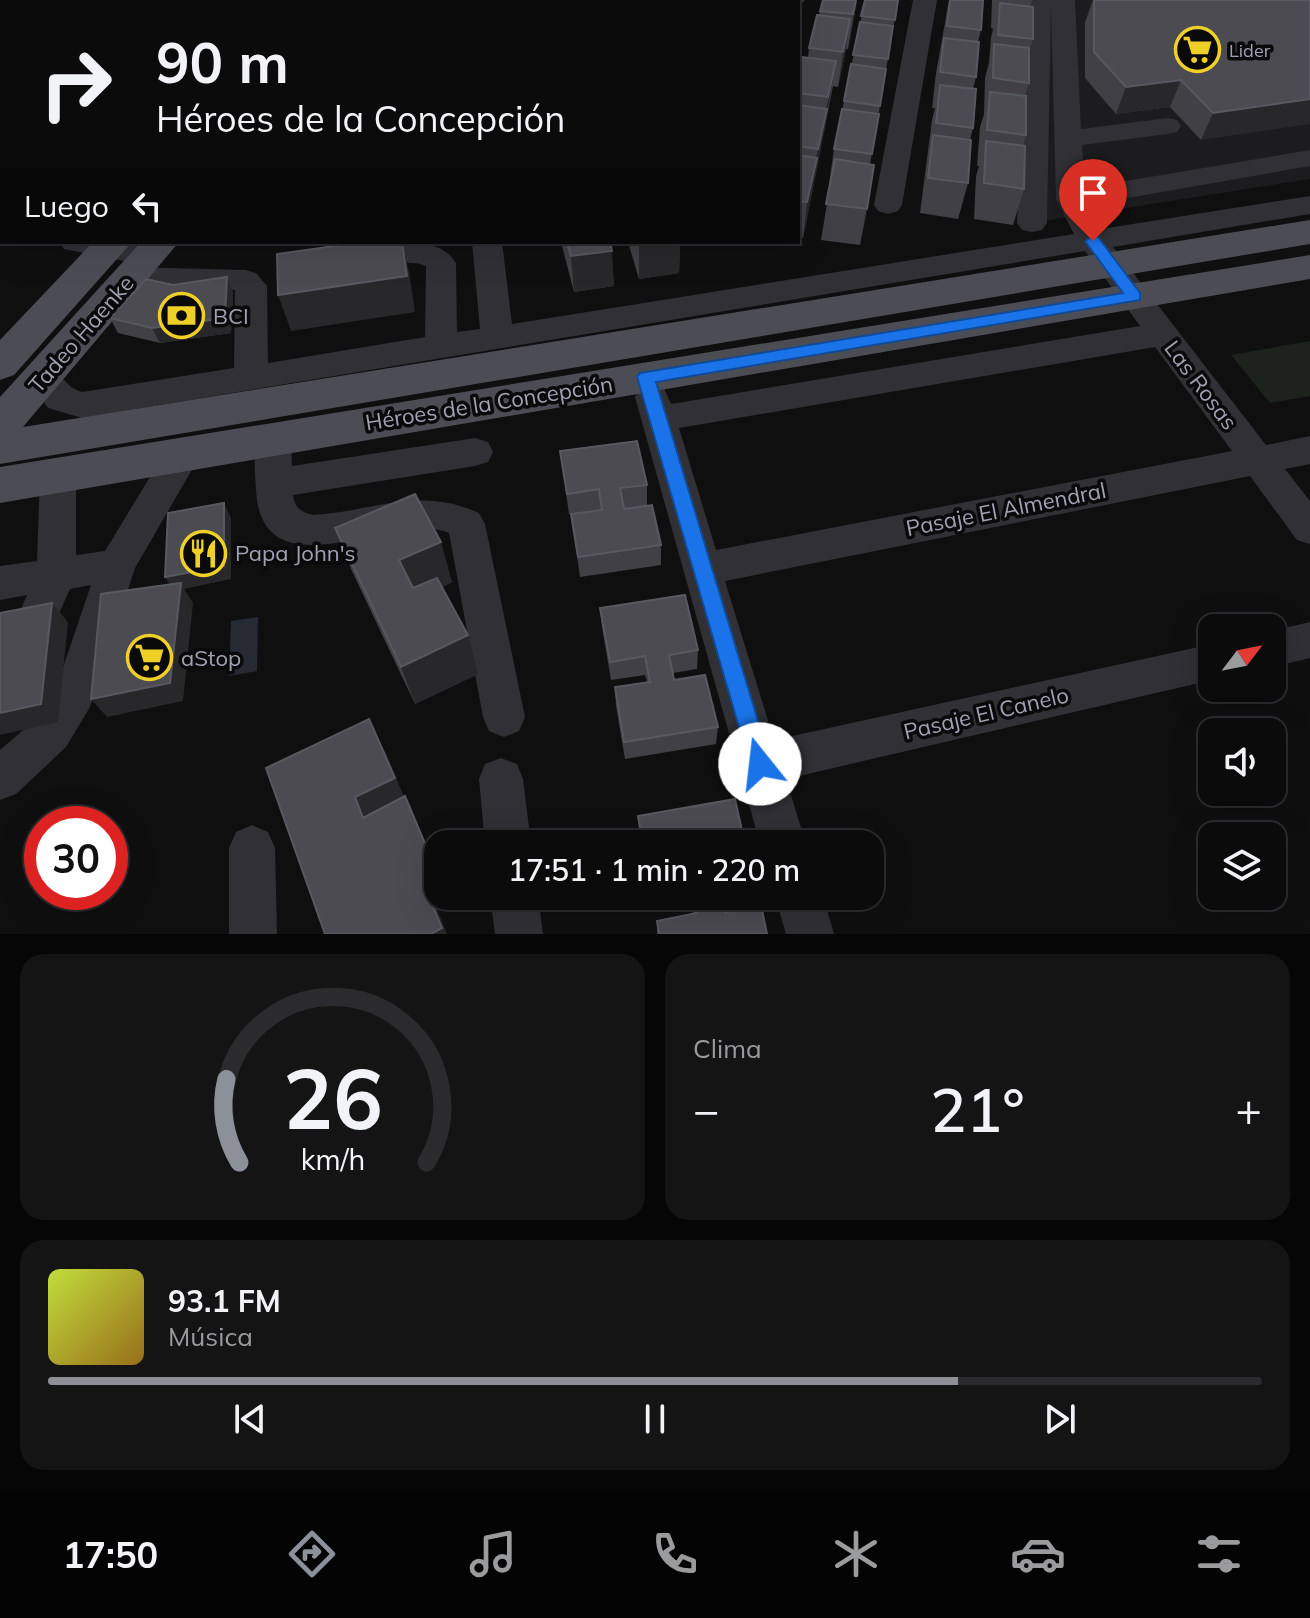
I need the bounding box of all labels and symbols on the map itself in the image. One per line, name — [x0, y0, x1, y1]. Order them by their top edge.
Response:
supermarket icon: Lider — [1174, 26, 1222, 74]
place label: Lider — [1229, 39, 1271, 62]
pin — [1059, 159, 1127, 241]
street label: Tadeo Haenke — [22, 270, 140, 398]
bank icon: BCI — [158, 292, 206, 340]
place label: BCI — [213, 302, 249, 330]
street label: Las Rosas — [1158, 335, 1244, 435]
street label: Héroes de la Concepción — [363, 370, 615, 436]
street label: Pasaje El Almendral — [904, 476, 1108, 542]
restaurant icon: Papa John's — [180, 529, 228, 577]
place label: Papa John's — [235, 539, 356, 567]
north arrow — [1198, 614, 1286, 702]
supermarket icon: aStop — [126, 634, 174, 682]
place label: aStop — [181, 644, 241, 672]
street label: Pasaje El Canelo — [901, 680, 1071, 746]
position arrow — [718, 722, 802, 806]
speed limit sign: 30 — [24, 806, 128, 910]

